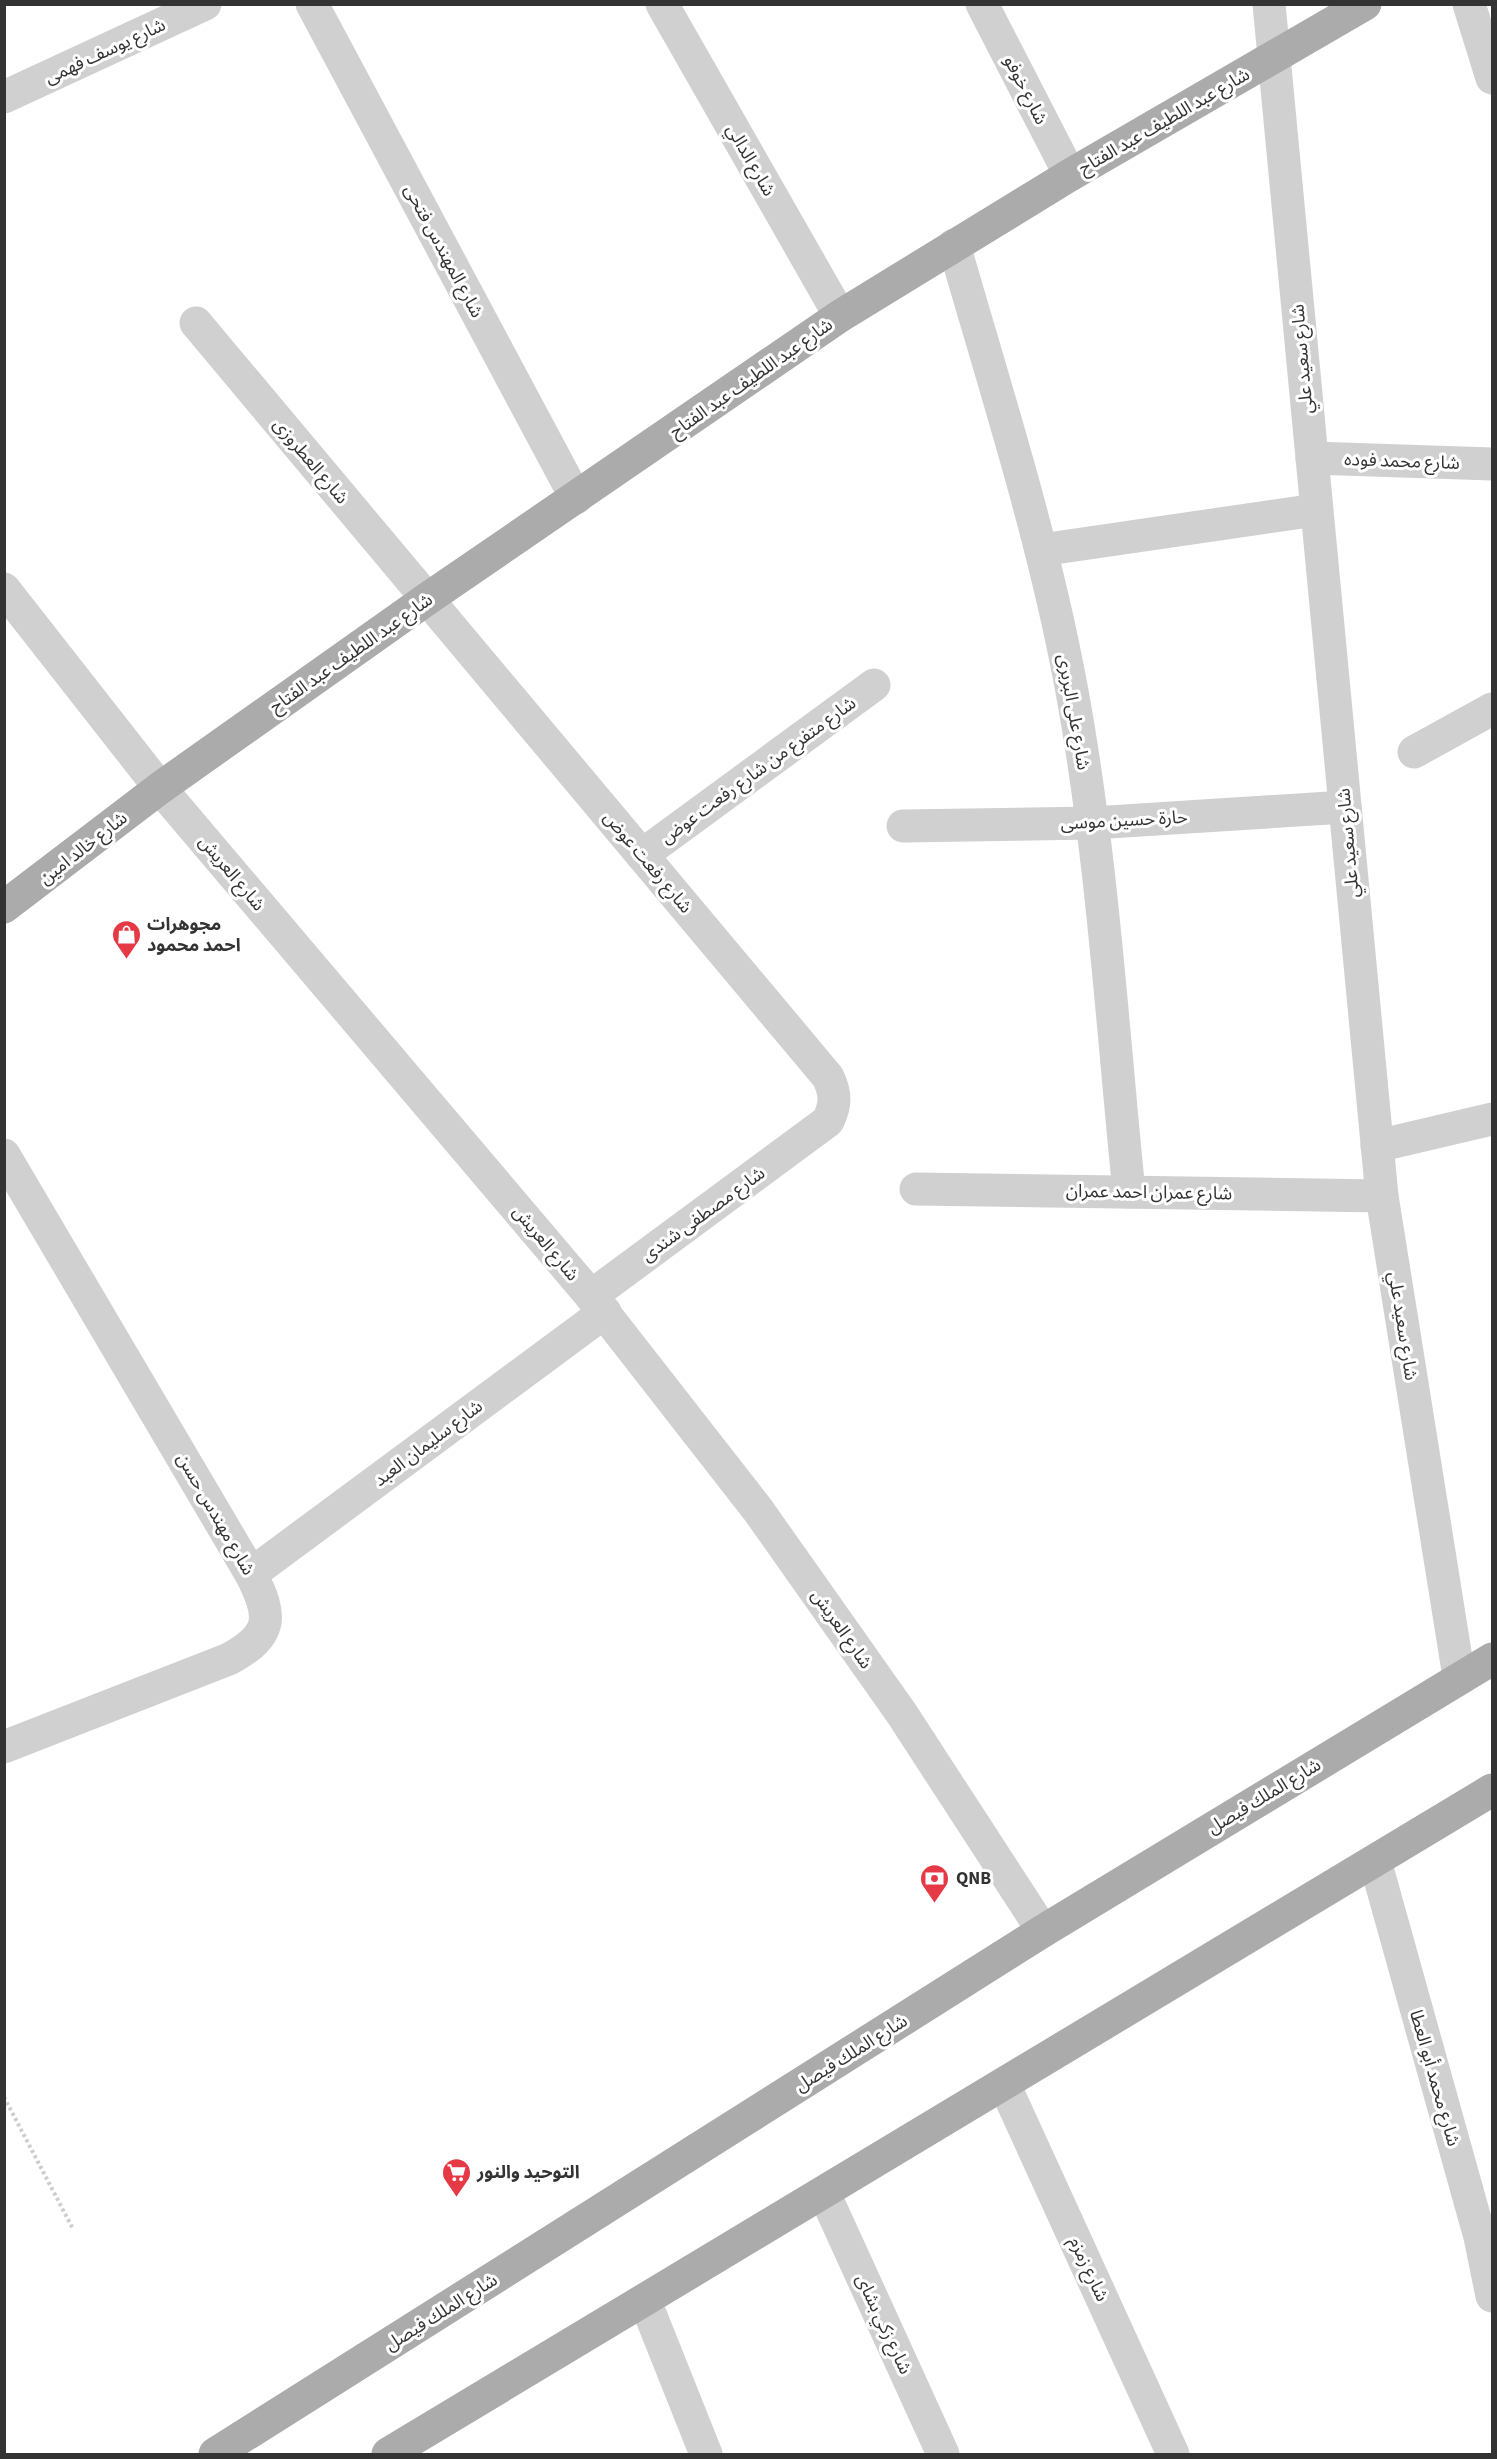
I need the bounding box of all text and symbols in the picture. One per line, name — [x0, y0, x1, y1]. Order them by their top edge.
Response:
street label: شارع يوسف فهمى — [41, 12, 170, 91]
street label: شارع خوفو — [997, 51, 1054, 129]
street label: شارع عبد اللطيف عبد الفتاح — [1074, 62, 1255, 182]
street label: شارع الدالي — [719, 120, 781, 201]
street label: شارع المهندس فتحى — [397, 180, 489, 323]
street label: شارع سعيد علي — [1285, 303, 1321, 415]
street label: شارع عبد اللطيف عبد الفتاح — [665, 313, 839, 445]
street label: شارع العطروزى — [266, 413, 354, 510]
street label: شارع محمد فوده — [1344, 447, 1460, 477]
street label: شارع عبد اللطيف عبد الفتاح — [265, 588, 439, 720]
street label: شارع على البربرى — [1050, 652, 1096, 772]
street label: شارع متفرع من شارع رفعت عوض — [655, 691, 862, 851]
street label: شارع سعيد علي — [1331, 787, 1367, 899]
street label: حارة حسين موسى — [1060, 805, 1188, 836]
street label: شارع خالد امين — [34, 806, 133, 892]
street label: شارع رفعت عوض — [597, 806, 698, 919]
street label: شارع العريش — [192, 830, 271, 917]
place label: مجوهرات احمد محمود — [147, 912, 241, 958]
shop icon: مجوهرات احمد محمود — [110, 918, 142, 960]
street label: شارع مصطفى شندى — [636, 1161, 771, 1269]
street label: شارع عمران احمد عمران — [1066, 1179, 1232, 1207]
street label: شارع العريش — [506, 1200, 585, 1287]
street label: شارع سعيد علي — [1381, 1270, 1423, 1382]
street label: شارع سليمان العبد — [369, 1394, 489, 1493]
street label: شارع مهندس حسن — [170, 1448, 261, 1581]
street label: شارع العريش — [804, 1585, 878, 1675]
street label: شارع الملك فيصل — [1203, 1753, 1326, 1841]
bank icon: QNB — [919, 1862, 951, 1904]
place label: QNB — [956, 1866, 991, 1891]
street label: شارع محمد أبو العطا — [1402, 2007, 1466, 2149]
street label: شارع الملك فيصل — [790, 2009, 913, 2099]
supermarket icon: التوحيد والنور — [440, 2156, 472, 2198]
place label: التوحيد والنور — [476, 2160, 580, 2185]
street label: شارع زمزم — [1062, 2233, 1114, 2306]
street label: شارع الملك فيصل — [380, 2268, 503, 2358]
street label: شارع زكي بشاى — [849, 2270, 918, 2379]

